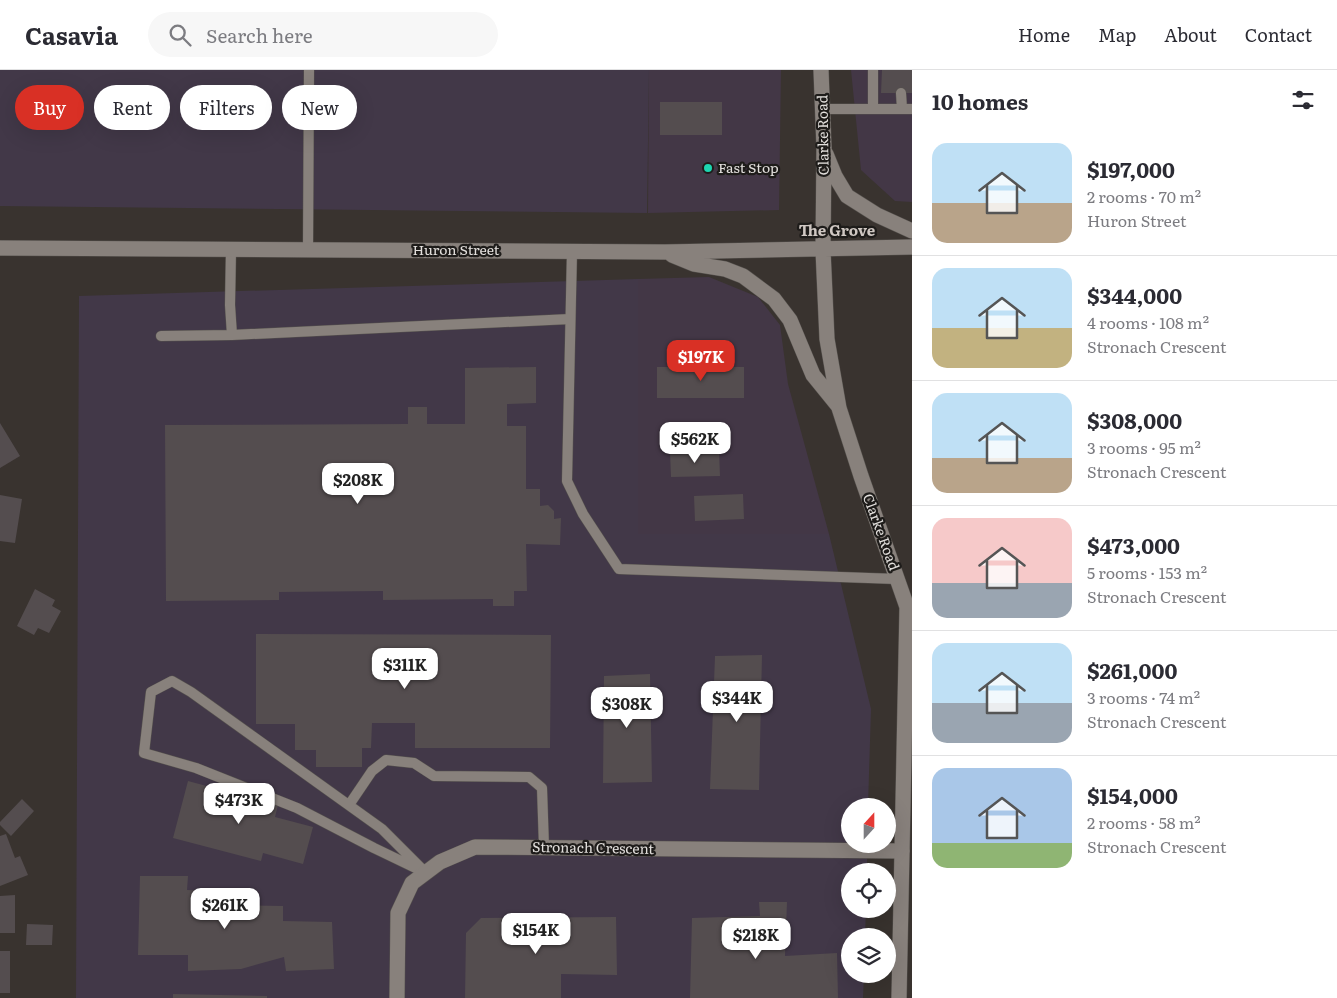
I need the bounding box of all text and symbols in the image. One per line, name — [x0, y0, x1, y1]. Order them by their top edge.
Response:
search box — [148, 12, 498, 57]
text: Casavia — [25, 17, 118, 52]
icon: search — [166, 21, 194, 49]
text: Search here — [206, 21, 313, 49]
text: Home — [1018, 21, 1070, 48]
text: Map — [1098, 21, 1136, 48]
text: About — [1164, 21, 1217, 48]
text: Contact — [1245, 21, 1312, 48]
chip: Buy — [15, 85, 84, 130]
chip: Rent — [94, 85, 170, 130]
chip: Filters — [180, 85, 272, 130]
chip: New — [282, 85, 357, 130]
text: 10 homes — [932, 85, 1028, 116]
icon: filters — [1289, 86, 1317, 114]
street label: Clarke Road — [811, 94, 833, 175]
text: $197,000 — [1087, 153, 1175, 184]
place label: Fast Stop — [718, 157, 779, 177]
marker: Fast Stop — [702, 162, 714, 174]
icon: home — [972, 163, 1032, 223]
text: 2 rooms · 70 m² — [1087, 184, 1201, 208]
text: Huron Street — [1087, 208, 1186, 232]
district label: The Grove — [799, 218, 876, 241]
street label: Huron Street — [412, 239, 500, 259]
text: $344,000 — [1087, 279, 1182, 310]
icon: home — [972, 288, 1032, 348]
text: 4 rooms · 108 m² — [1087, 310, 1209, 334]
text: Stronach Crescent — [1087, 334, 1226, 358]
pin: $197K — [666, 340, 736, 382]
text: $197K — [678, 344, 724, 368]
text: $308,000 — [1087, 404, 1182, 435]
icon: home — [972, 413, 1032, 473]
pin: $562K — [660, 422, 730, 464]
text: $562K — [671, 426, 719, 450]
text: 3 rooms · 95 m² — [1087, 435, 1201, 459]
text: Stronach Crescent — [1087, 459, 1226, 483]
pin: $208K — [323, 462, 393, 505]
text: $208K — [333, 467, 383, 491]
street label: Clarke Road — [859, 490, 905, 573]
text: $473,000 — [1087, 529, 1180, 560]
icon: home — [972, 538, 1032, 598]
text: 5 rooms · 153 m² — [1087, 560, 1207, 584]
text: Stronach Crescent — [1087, 584, 1226, 608]
pin: $311K — [370, 648, 440, 690]
text: $311K — [383, 652, 427, 676]
text: $261,000 — [1087, 654, 1177, 685]
icon: home — [972, 663, 1032, 723]
pin: $344K — [702, 680, 772, 723]
text: $344K — [712, 685, 762, 709]
text: 3 rooms · 74 m² — [1087, 685, 1200, 709]
pin: $308K — [592, 686, 662, 729]
text: $308K — [602, 691, 652, 715]
text: Stronach Crescent — [1087, 709, 1226, 733]
text: $154,000 — [1087, 779, 1178, 810]
pin: $473K — [204, 782, 274, 825]
text: $473K — [215, 787, 263, 811]
icon: home — [972, 788, 1032, 848]
north arrow — [841, 798, 896, 852]
map controls — [841, 798, 896, 983]
text: 2 rooms · 58 m² — [1087, 810, 1201, 834]
text: Stronach Crescent — [1087, 834, 1226, 858]
street label: Stronach Crescent — [532, 836, 655, 858]
button: locate — [841, 863, 896, 918]
pin: $261K — [190, 888, 260, 930]
text: $261K — [202, 892, 248, 916]
pin: $154K — [501, 912, 571, 955]
text: $154K — [512, 917, 560, 941]
pin: $218K — [721, 918, 791, 960]
text: $218K — [733, 922, 779, 946]
button: layers — [841, 928, 896, 983]

